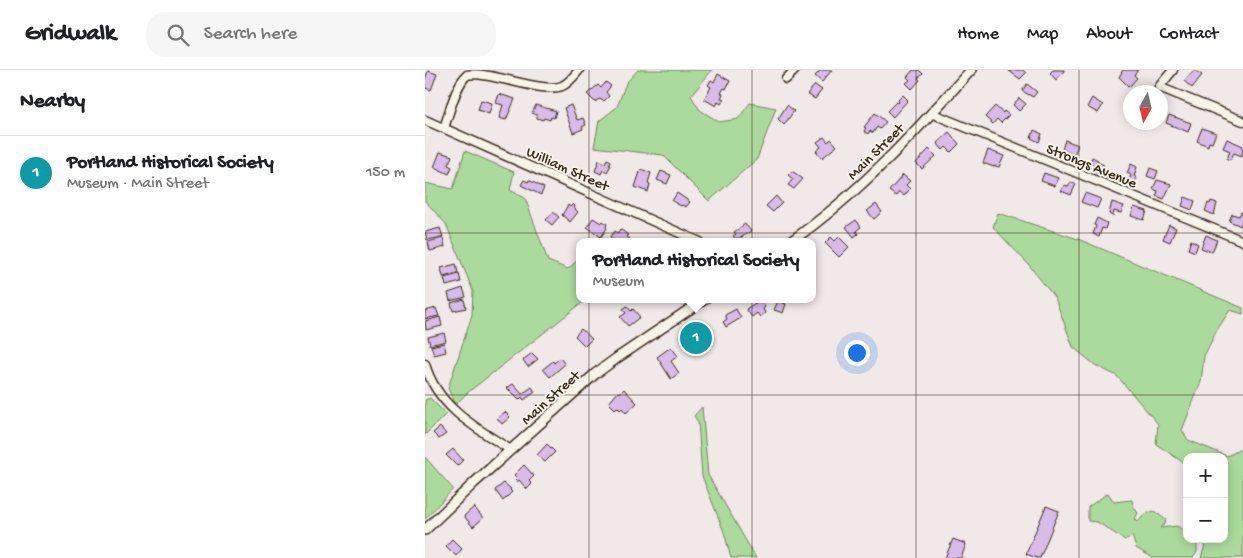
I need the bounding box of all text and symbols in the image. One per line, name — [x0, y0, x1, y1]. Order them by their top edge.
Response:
search box — [146, 12, 496, 57]
text: Gridwalk — [25, 20, 116, 49]
icon: search — [164, 21, 192, 49]
text: Search here — [204, 23, 297, 46]
text: Home — [957, 24, 999, 45]
text: Map — [1027, 24, 1058, 45]
text: About — [1086, 24, 1132, 45]
text: Contact — [1160, 24, 1218, 45]
north arrow — [1123, 85, 1168, 130]
text: Nearby — [20, 90, 85, 115]
street label: Main Street — [844, 119, 910, 184]
street label: Strongs Avenue — [1043, 141, 1139, 193]
street label: William Street — [523, 144, 613, 197]
text: Portland Historical Society — [67, 152, 274, 175]
text: 1 — [33, 164, 39, 183]
text: 150 m — [366, 164, 405, 183]
text: Museum · Main Street — [67, 175, 209, 194]
popup — [576, 238, 816, 303]
text: Portland Historical Society — [593, 250, 799, 273]
text: Museum — [593, 273, 644, 292]
pin: 1 — [680, 319, 712, 357]
your location — [844, 340, 870, 366]
street label: Main Street — [518, 366, 586, 429]
map controls — [1183, 453, 1228, 543]
button: + — [1183, 453, 1228, 498]
button: − — [1183, 498, 1228, 543]

